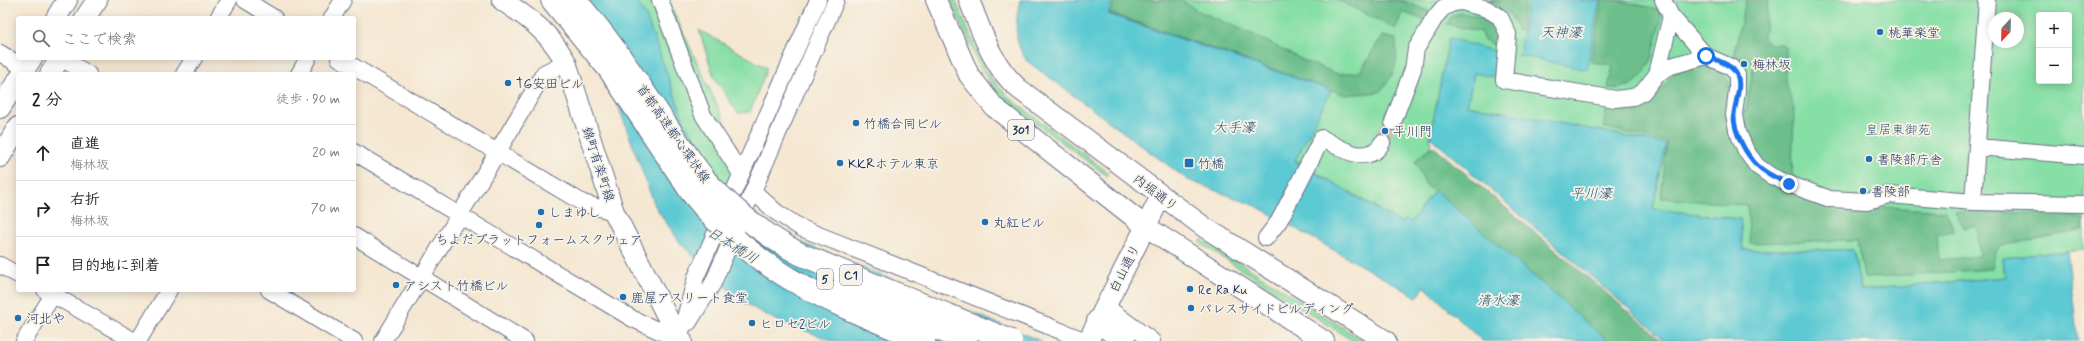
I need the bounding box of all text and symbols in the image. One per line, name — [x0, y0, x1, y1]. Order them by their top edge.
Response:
north arrow — [1988, 12, 2024, 48]
map controls — [2036, 12, 2072, 84]
button: + — [2036, 12, 2072, 48]
search box — [16, 16, 356, 60]
water label: 天神濠 — [1540, 24, 1584, 42]
place label: 桃華楽堂 — [1888, 25, 1940, 42]
icon: search — [30, 27, 52, 49]
marker: 桃華楽堂 — [1875, 27, 1885, 37]
text: ここで検索 — [62, 30, 137, 50]
route start — [1697, 47, 1715, 65]
button: − — [2036, 48, 2072, 84]
place label: 梅林坂 — [1752, 57, 1791, 74]
marker: 梅林坂 — [1739, 59, 1749, 69]
place label: TG安田ビル — [516, 76, 584, 93]
marker: TG安田ビル — [503, 78, 513, 88]
street label: 首都高速都心環状線 — [632, 81, 714, 187]
text: 2 分 — [32, 89, 62, 111]
text: 徒歩 · 90 m — [276, 91, 340, 108]
place label: 竹橋合同ビル — [864, 116, 942, 133]
marker: 竹橋合同ビル — [851, 118, 861, 128]
water label: 大手濠 — [1213, 119, 1257, 137]
road number: 301 — [1008, 120, 1034, 140]
park label: 皇居東御苑 — [1865, 122, 1931, 139]
place label: 平川門 — [1393, 124, 1432, 141]
street label: 錦町有楽町線 — [577, 125, 618, 205]
marker: 平川門 — [1380, 126, 1390, 136]
text: 直進 — [70, 134, 100, 154]
icon: ahead — [32, 142, 54, 164]
text: 20 m — [312, 144, 340, 161]
place label: 書陵部庁舎 — [1877, 152, 1942, 169]
marker: 書陵部庁舎 — [1864, 154, 1874, 164]
place label: KKRホテル東京 — [848, 156, 939, 173]
place label: 竹橋 — [1198, 156, 1224, 173]
text: 梅林坂 — [70, 157, 109, 174]
marker: 竹橋 — [1183, 157, 1195, 169]
marker: KKRホテル東京 — [835, 158, 845, 168]
street label: 内堀通り — [1129, 171, 1181, 216]
route end — [1780, 175, 1798, 193]
place label: 書陵部 — [1871, 184, 1910, 201]
water label: 平川濠 — [1570, 185, 1614, 203]
marker: 書陵部 — [1858, 186, 1868, 196]
text: 右折 — [70, 190, 100, 210]
icon: right — [32, 198, 54, 220]
text: 70 m — [311, 200, 340, 217]
place label: しまゆし — [549, 205, 601, 222]
marker: しまゆし — [536, 207, 546, 217]
text: 梅林坂 — [70, 213, 109, 230]
place label: 丸紅ビル — [993, 215, 1045, 232]
marker: 丸紅ビル — [980, 217, 990, 227]
marker: ちよだプラットフォームスクウェア — [534, 220, 544, 230]
water label: 日本橋川 — [704, 223, 761, 268]
place label: ちよだプラットフォームスクウェア — [435, 232, 643, 249]
street label: 白山通り — [1106, 242, 1145, 296]
icon: arrive — [32, 254, 54, 276]
text: 目的地に到着 — [70, 256, 160, 276]
road number: C1 — [840, 265, 862, 285]
road number: 5 — [817, 269, 833, 289]
place label: アシスト竹橋ビル — [404, 278, 509, 295]
marker: アシスト竹橋ビル — [391, 280, 401, 290]
place label: Re Ra Ku — [1198, 282, 1247, 299]
marker: Re Ra Ku — [1185, 284, 1195, 294]
place label: 鹿屋アスリート食堂 — [631, 290, 748, 307]
marker: 鹿屋アスリート食堂 — [618, 292, 628, 302]
water label: 清水濠 — [1477, 292, 1521, 310]
place label: パレスサイドビルディング — [1199, 301, 1354, 318]
marker: パレスサイドビルディング — [1186, 303, 1196, 313]
place label: 河北や — [26, 311, 65, 328]
marker: 河北や — [13, 313, 23, 323]
place label: ヒロセ2ビル — [760, 316, 831, 333]
marker: ヒロセ2ビル — [747, 318, 757, 328]

